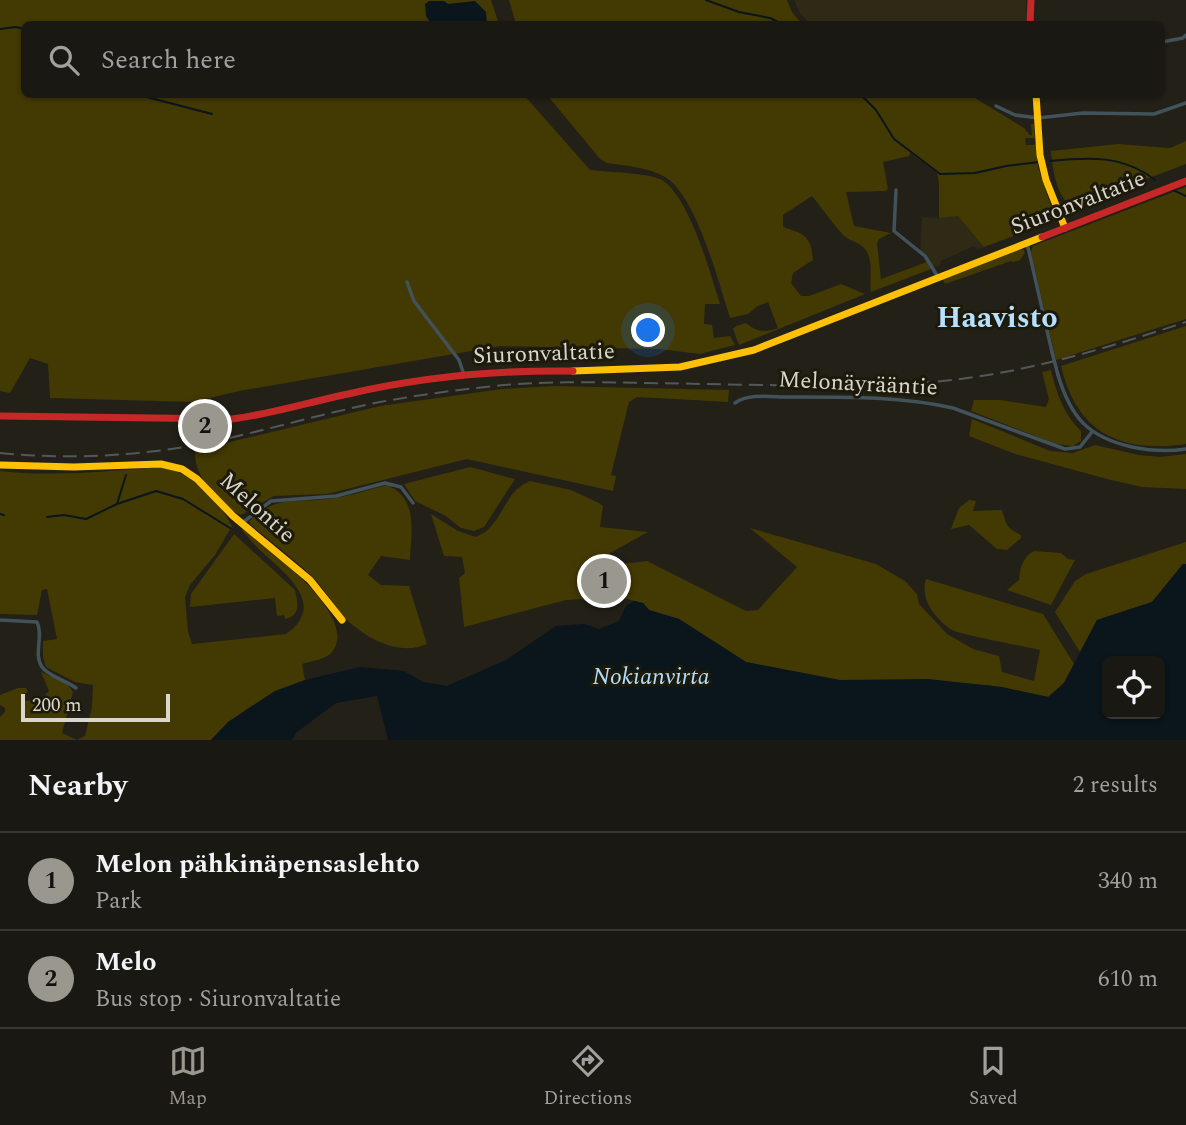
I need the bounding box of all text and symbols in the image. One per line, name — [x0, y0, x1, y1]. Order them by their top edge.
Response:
search box — [21, 21, 1165, 98]
text: Search here — [101, 40, 236, 80]
icon: search — [45, 41, 83, 79]
street label: Siuronvaltatie — [1006, 161, 1150, 245]
district label: Haavisto — [936, 295, 1058, 341]
your location — [631, 313, 665, 347]
street label: Siuronvaltatie — [473, 334, 615, 374]
street label: Melonäyrääntie — [777, 362, 939, 406]
pin: 2 — [182, 400, 228, 452]
street label: Melontie — [211, 464, 303, 552]
pin: 1 — [581, 555, 627, 607]
map controls — [1102, 656, 1165, 719]
button: locate — [1102, 656, 1165, 719]
water label: Nokianvirta — [592, 659, 710, 695]
scale bar — [21, 691, 170, 723]
text: 200 m — [32, 691, 82, 720]
text: Nearby — [28, 763, 127, 809]
text: 2 results — [1073, 768, 1158, 803]
text: Melon pähkinäpensaslehto — [95, 844, 420, 884]
text: 1 — [45, 864, 57, 899]
text: 340 m — [1098, 864, 1158, 899]
text: Park — [95, 884, 142, 919]
text: Melo — [95, 942, 156, 982]
text: 2 — [45, 962, 57, 997]
text: 610 m — [1098, 962, 1158, 997]
text: Bus stop · Siuronvaltatie — [95, 982, 341, 1017]
tab: Map — [168, 1042, 207, 1113]
tab: Directions — [543, 1042, 632, 1113]
tab: Saved — [969, 1042, 1018, 1113]

